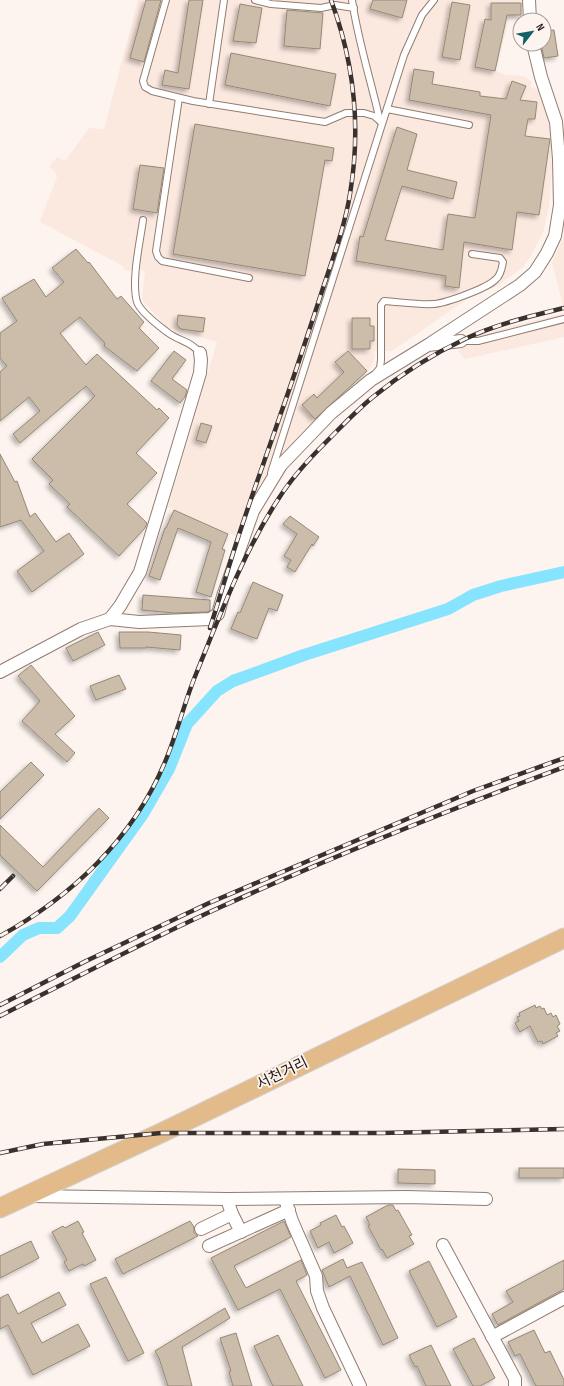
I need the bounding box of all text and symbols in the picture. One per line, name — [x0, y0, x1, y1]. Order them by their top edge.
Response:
north arrow — [512, 12, 552, 52]
text: N — [533, 21, 547, 33]
street label: 서천거리 — [253, 1053, 311, 1094]

